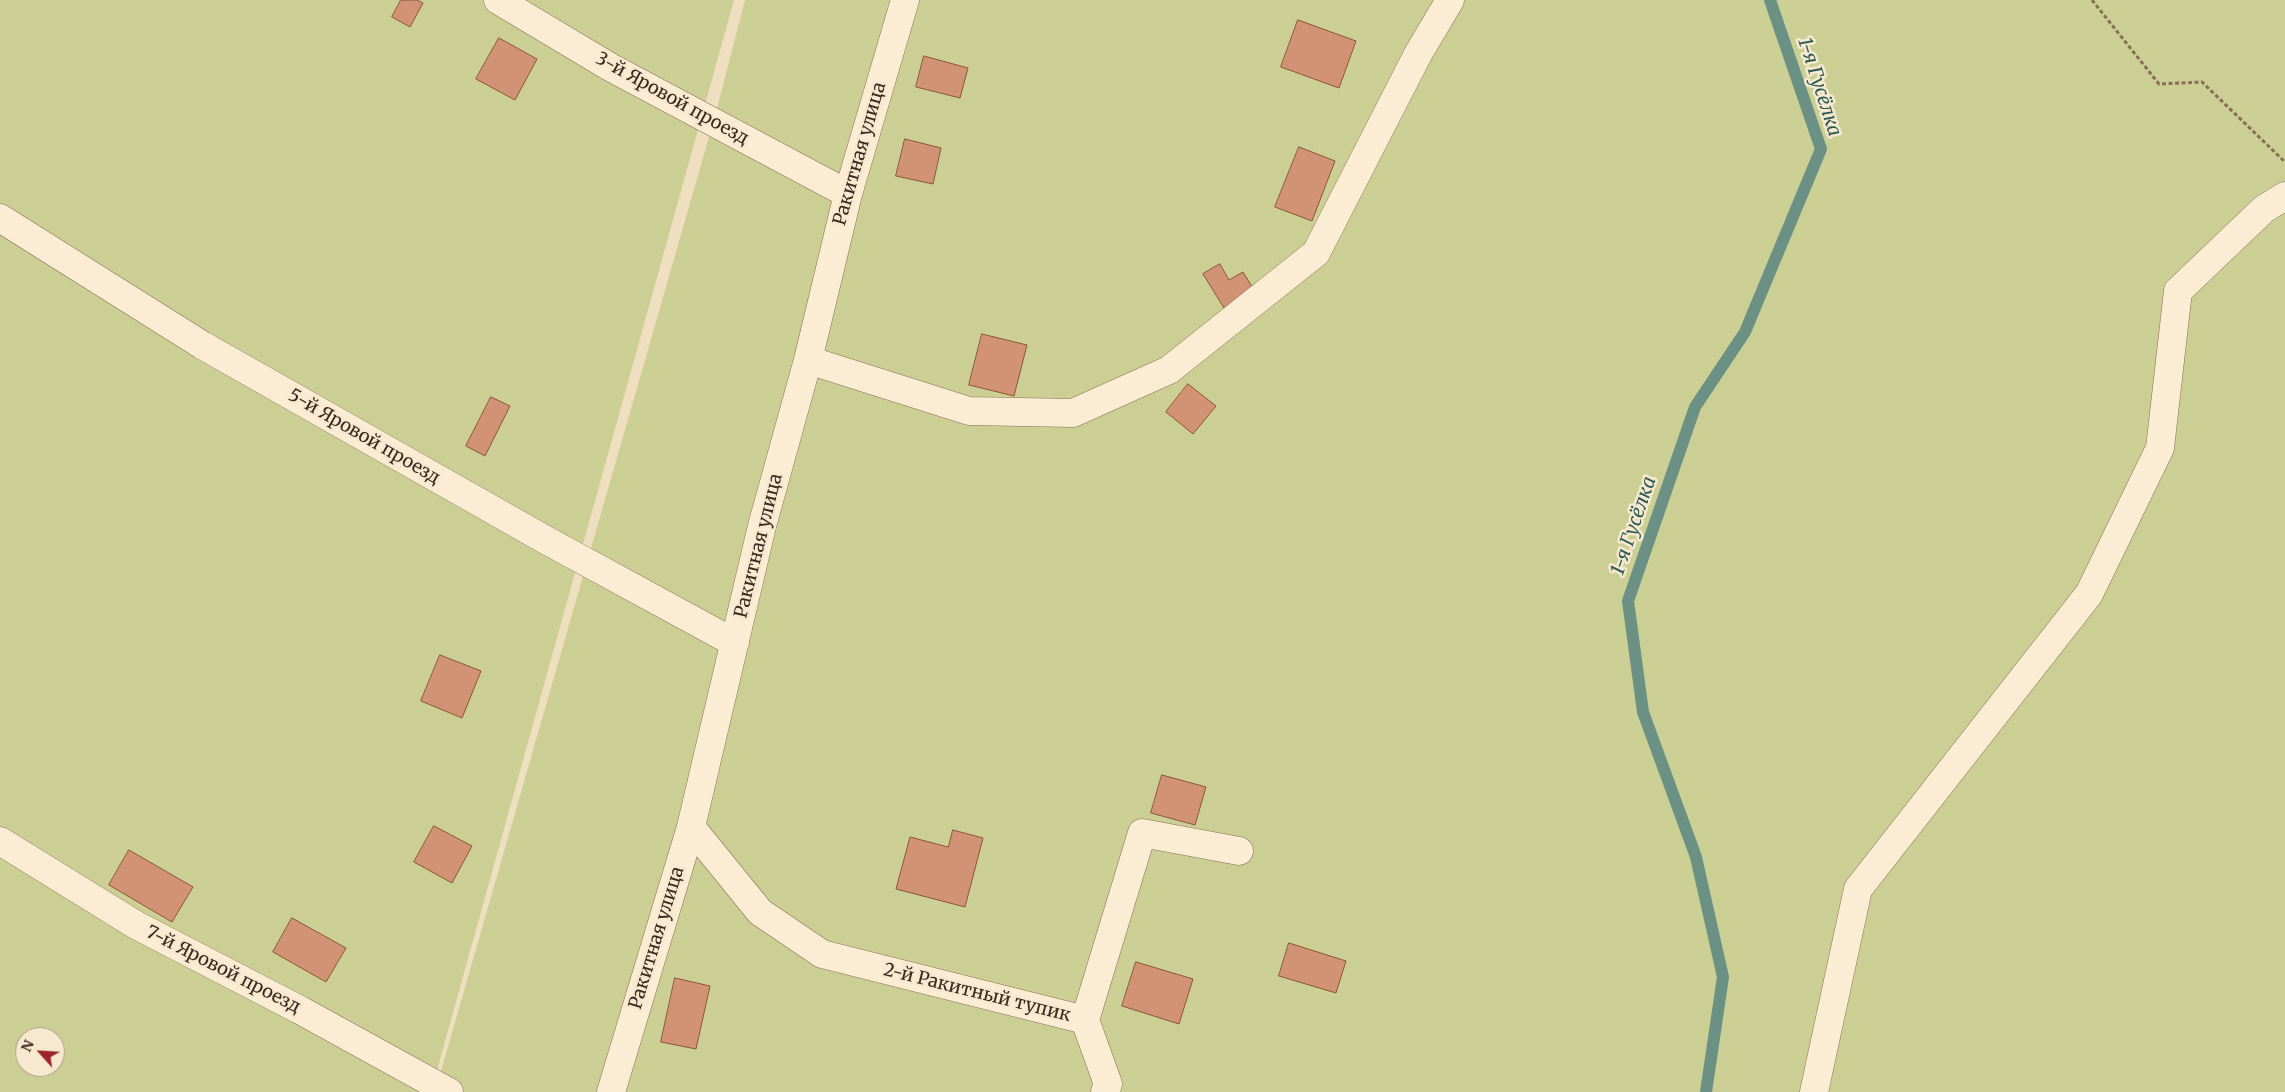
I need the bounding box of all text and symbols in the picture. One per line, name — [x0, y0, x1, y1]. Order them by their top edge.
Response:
water label: 1-я Гусёлка — [1792, 35, 1846, 139]
street label: 3-й Яровой проезд — [592, 48, 752, 150]
street label: Ракитная улица — [829, 80, 891, 228]
street label: 5-й Яровой проезд — [284, 385, 444, 489]
street label: Ракитная улица — [731, 472, 787, 620]
water label: 1-я Гусёлка — [1607, 474, 1661, 578]
street label: Ракитная улица — [625, 864, 689, 1012]
street label: 7-й Яровой проезд — [142, 922, 304, 1018]
street label: 2-й Ракитный тупик — [881, 959, 1073, 1027]
north arrow — [15, 1027, 65, 1077]
text: N — [17, 1037, 38, 1055]

